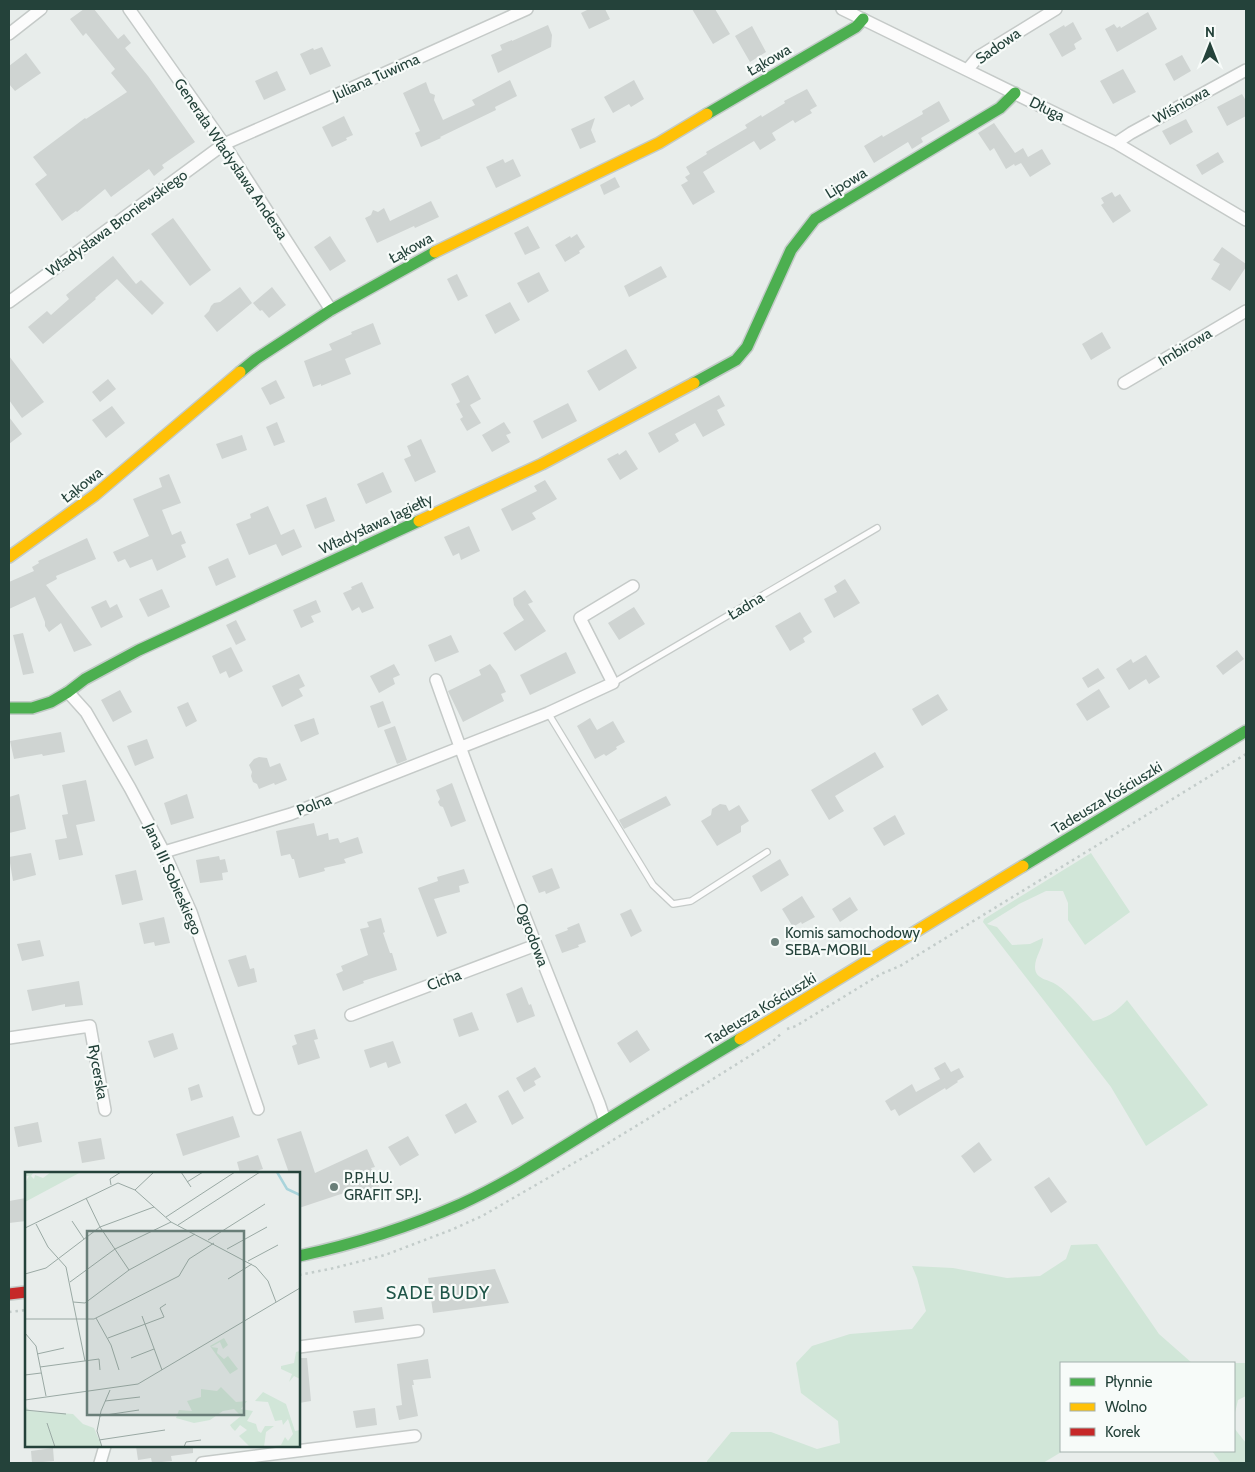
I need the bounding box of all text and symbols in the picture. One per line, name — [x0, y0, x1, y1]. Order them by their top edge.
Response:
north arrow — [1185, 20, 1235, 70]
text: N — [1205, 23, 1215, 41]
street label: Sadowa — [972, 24, 1024, 68]
street label: Łąkowa — [744, 40, 795, 80]
street label: Juliana Tuwima — [329, 49, 423, 105]
street label: Generała Władysława Andersa — [170, 75, 292, 244]
street label: Wiśniowa — [1150, 82, 1213, 128]
street label: Długa — [1026, 93, 1068, 126]
street label: Lipowa — [822, 163, 871, 202]
street label: Władysława Broniewskiego — [43, 166, 191, 280]
street label: Łąkowa — [386, 228, 437, 267]
street label: Imbirowa — [1155, 324, 1216, 370]
street label: Łąkowa — [58, 463, 107, 507]
street label: Władysława Jagiełły — [316, 490, 436, 558]
street label: Ładna — [725, 588, 768, 624]
street label: Tadeusza Kościuszki — [1049, 758, 1165, 838]
street label: Polna — [294, 790, 335, 820]
street label: Jana III Sobieskiego — [140, 819, 206, 938]
street label: Ogrodowa — [512, 901, 553, 970]
place label: Komis samochodowy SEBA-MOBIL — [785, 924, 921, 959]
marker: Komis samochodowy SEBA-MOBIL — [769, 936, 781, 948]
street label: Cicha — [424, 965, 464, 994]
street label: Tadeusza Kościuszki — [703, 969, 819, 1049]
street label: Rycerska — [84, 1043, 112, 1102]
place label: P.P.H.U. GRAFIT SP.J. — [344, 1169, 422, 1204]
inset map — [25, 1172, 300, 1447]
marker: P.P.H.U. GRAFIT SP.J. — [328, 1181, 340, 1193]
district label: SADE BUDY — [386, 1282, 490, 1304]
legend — [1060, 1362, 1235, 1452]
text: Płynnie — [1105, 1373, 1153, 1391]
text: Wolno — [1105, 1398, 1147, 1416]
text: Korek — [1105, 1423, 1140, 1441]

